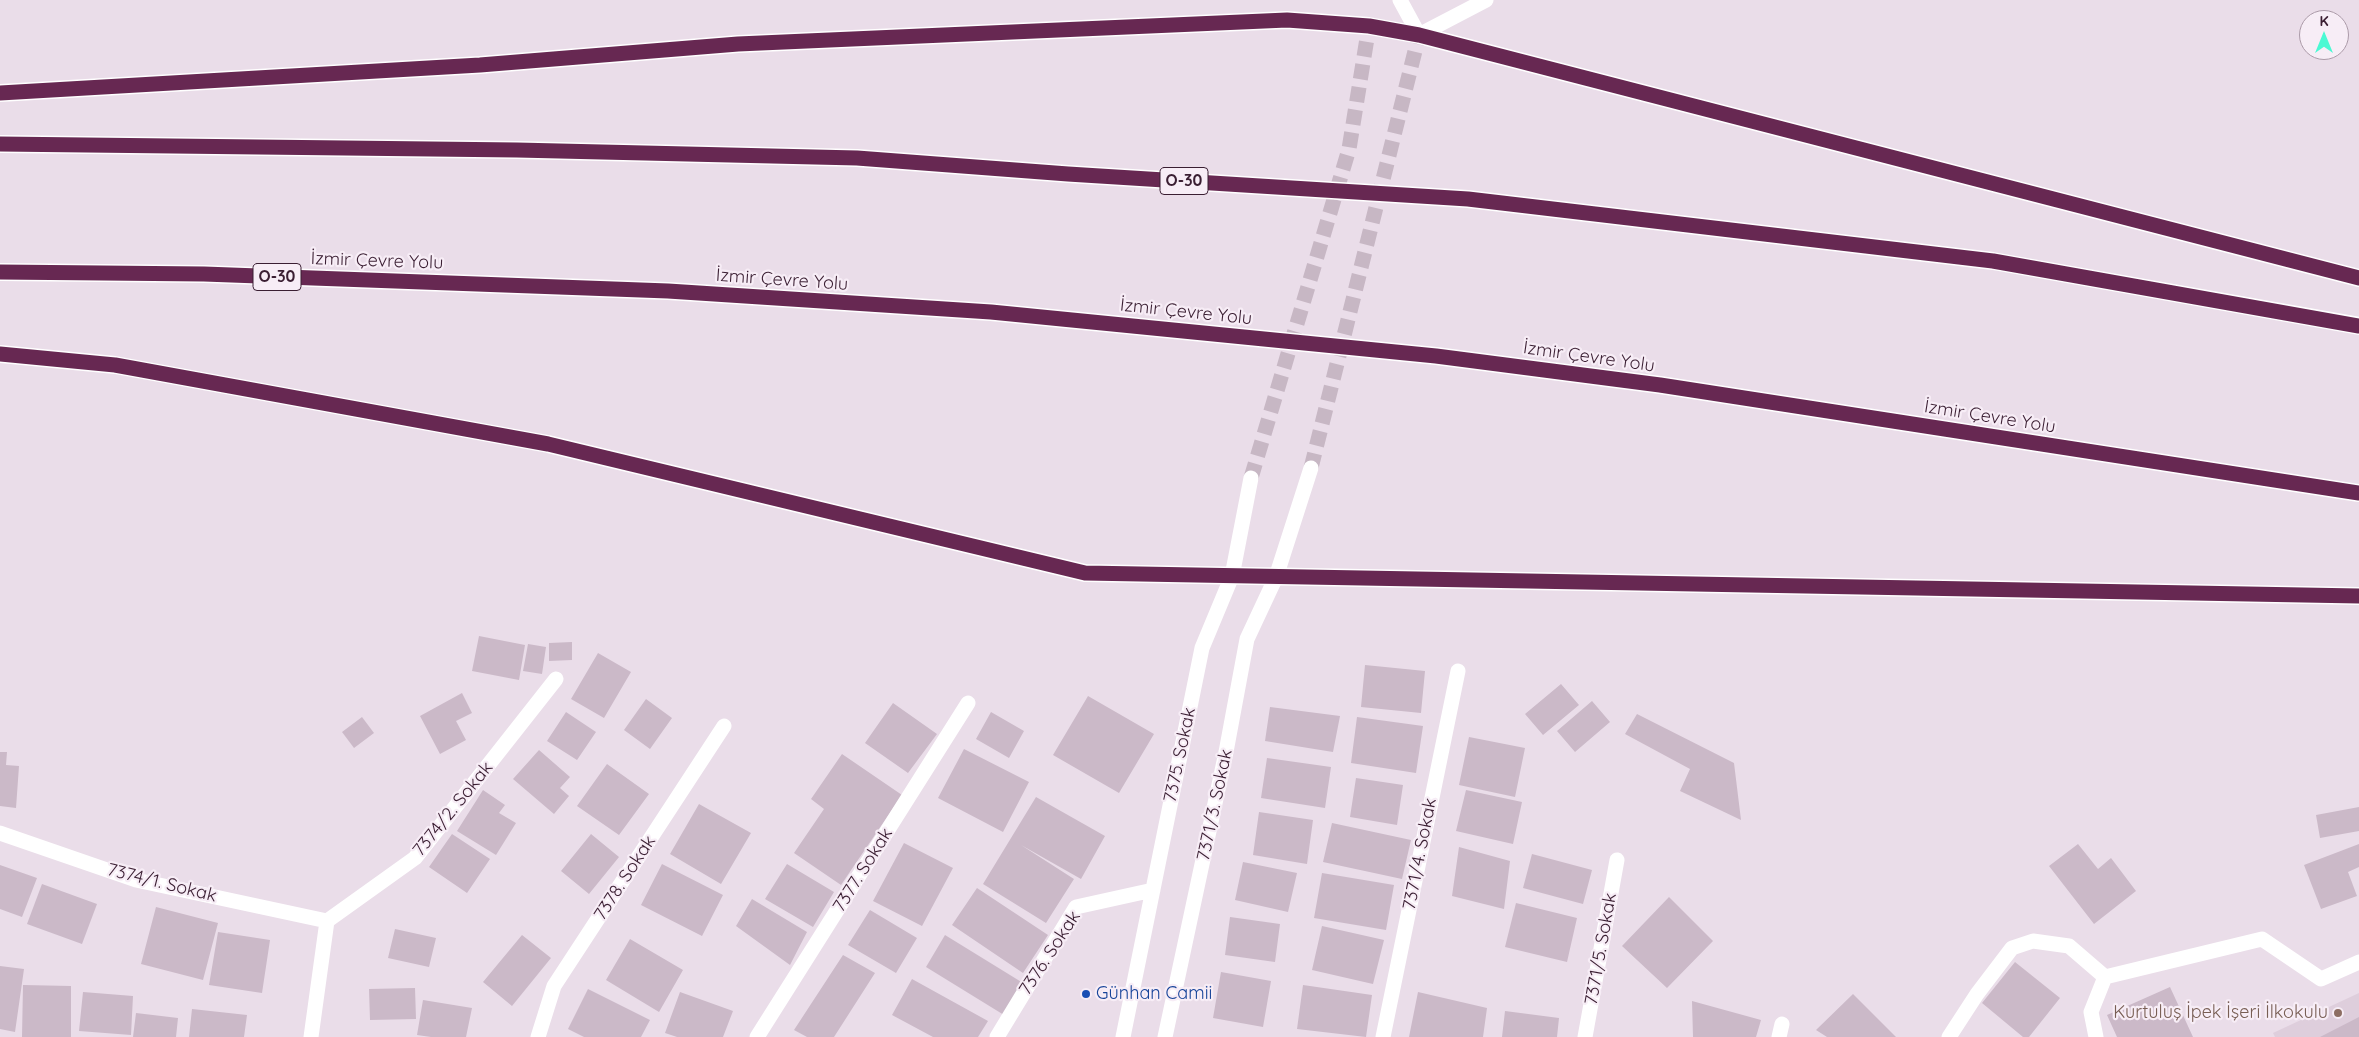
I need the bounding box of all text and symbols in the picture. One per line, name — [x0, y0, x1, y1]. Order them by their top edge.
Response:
north arrow — [2299, 10, 2349, 60]
text: K — [2319, 12, 2329, 30]
road number: O-30 — [1160, 168, 1208, 195]
street label: İzmir Çevre Yolu — [310, 248, 444, 274]
road number: O-30 — [253, 264, 301, 290]
street label: İzmir Çevre Yolu — [715, 265, 849, 295]
street label: İzmir Çevre Yolu — [1119, 294, 1253, 330]
street label: İzmir Çevre Yolu — [1522, 337, 1656, 377]
street label: İzmir Çevre Yolu — [1923, 396, 2057, 438]
street label: 7375. Sokak — [1159, 706, 1201, 804]
street label: 7371/3. Sokak — [1193, 747, 1237, 863]
street label: 7374/2. Sokak — [408, 757, 498, 861]
street label: 7371/4. Sokak — [1399, 796, 1441, 912]
street label: 7377. Sokak — [829, 824, 897, 916]
street label: 7378. Sokak — [590, 831, 660, 925]
street label: 7374/1. Sokak — [105, 859, 219, 907]
street label: 7371/5. Sokak — [1581, 891, 1621, 1007]
street label: 7376. Sokak — [1015, 907, 1085, 999]
place label: Günhan Camii — [1096, 983, 1212, 1005]
marker: Günhan Camii — [1080, 988, 1092, 1000]
place label: Kurtuluş İpek İşeri İlkokulu — [2113, 1002, 2328, 1024]
marker: Kurtuluş İpek İşeri İlkokulu — [2332, 1007, 2344, 1019]

